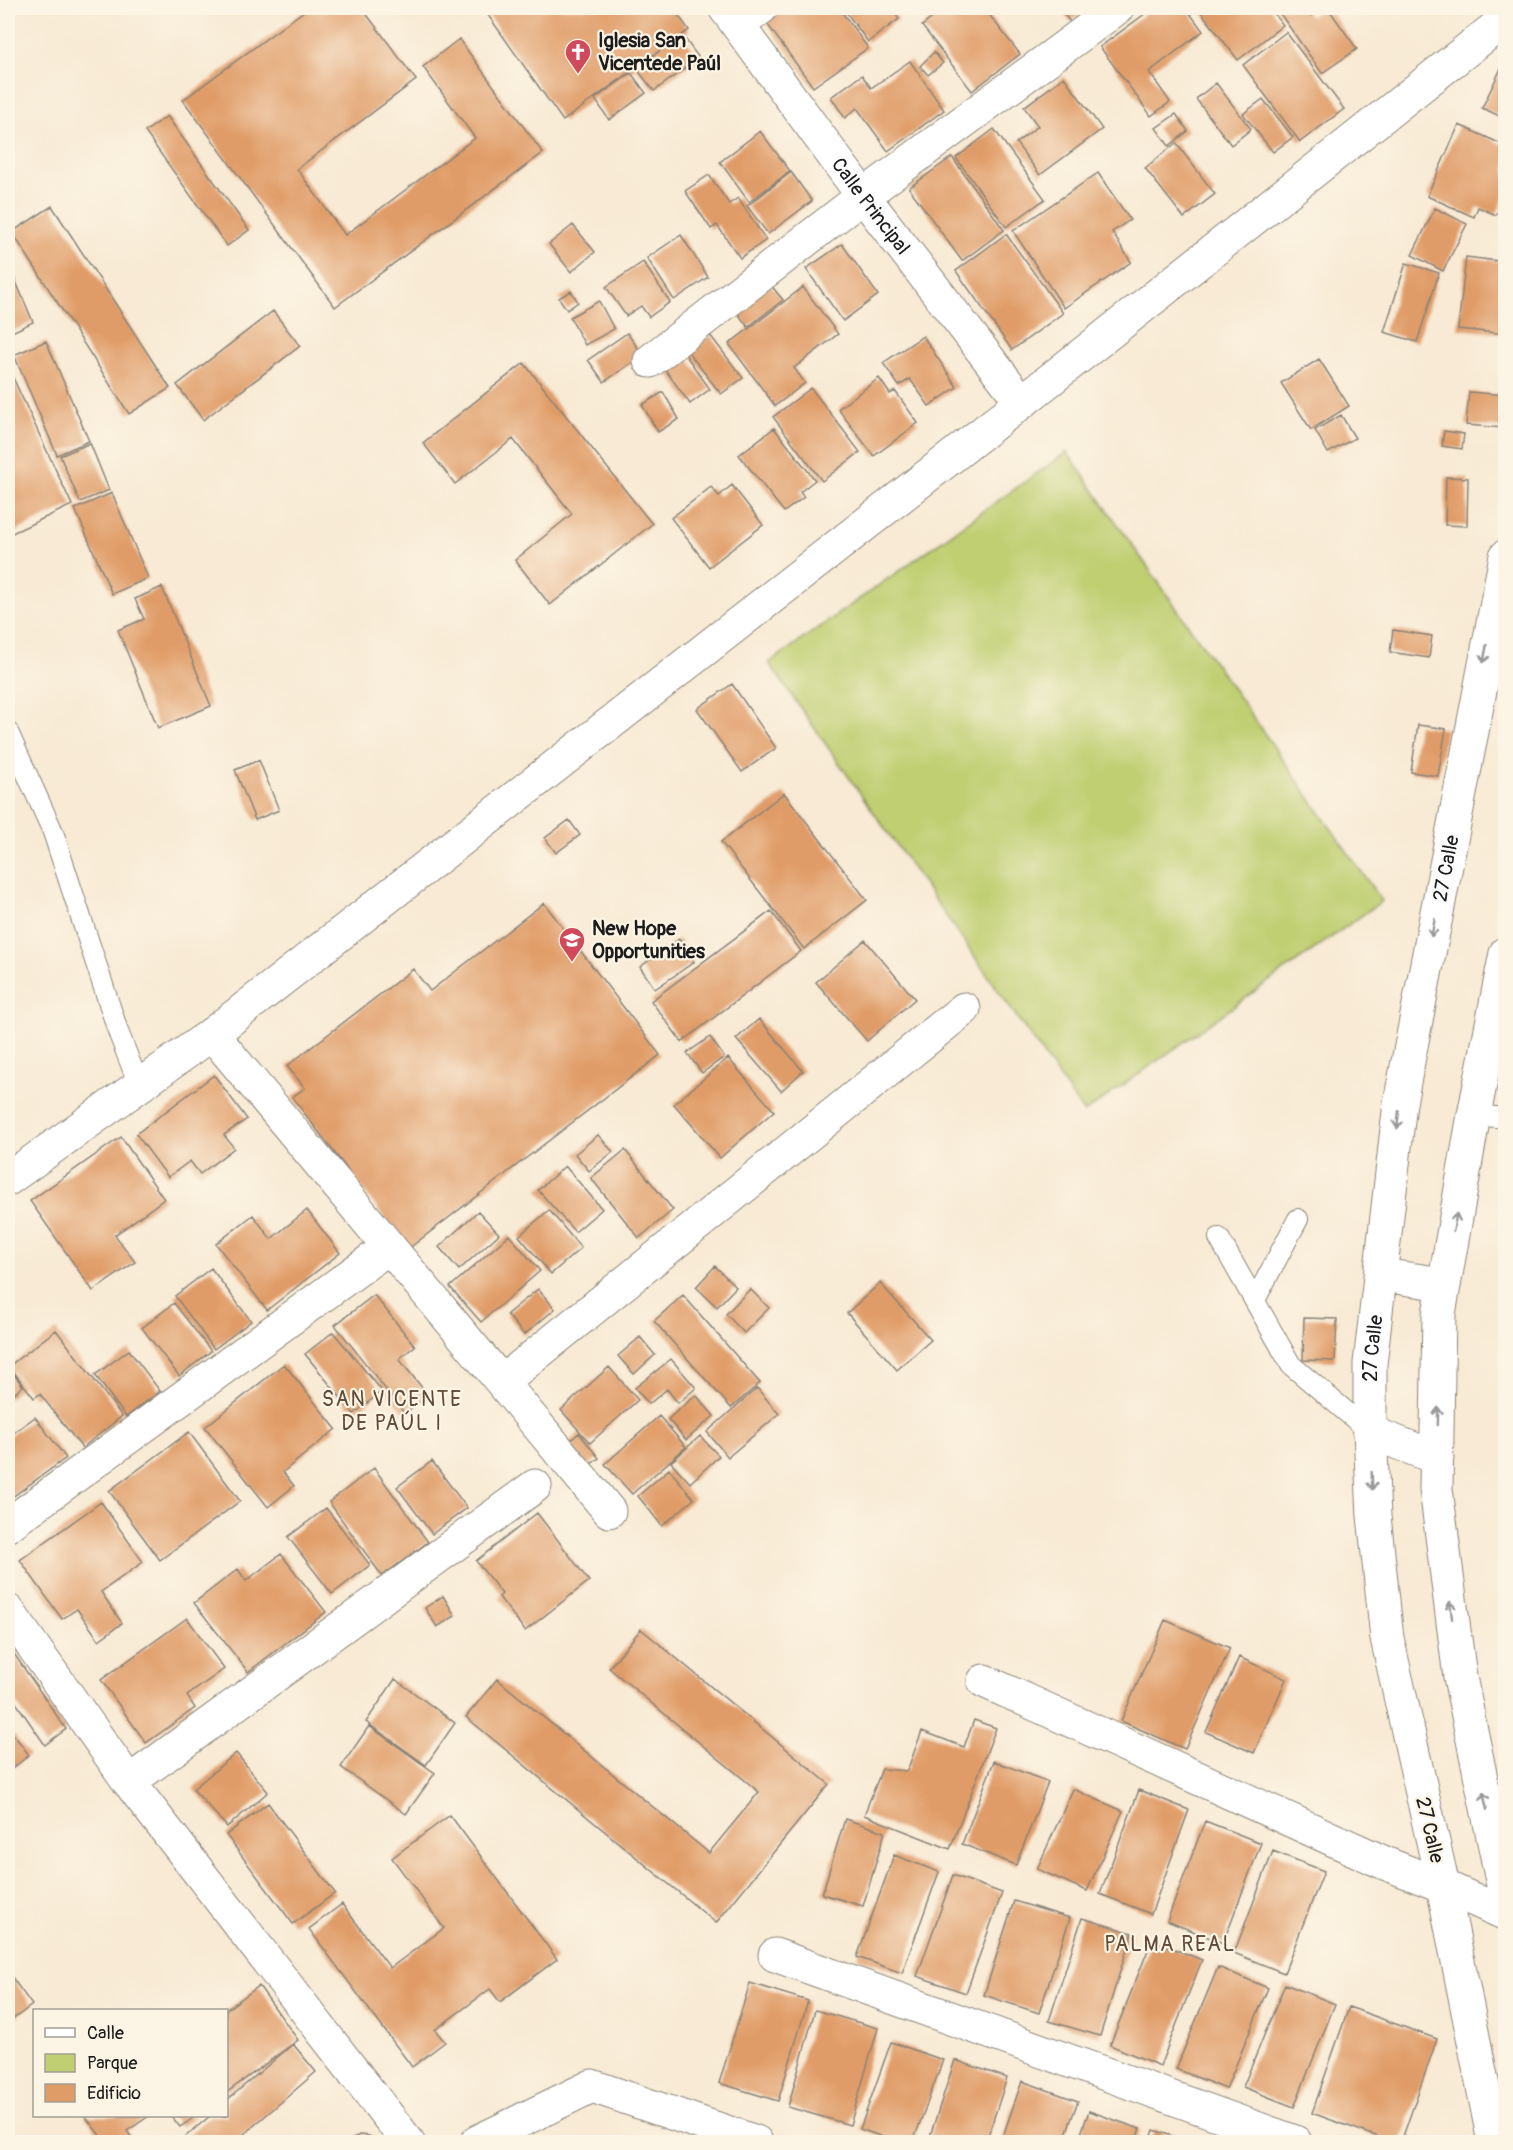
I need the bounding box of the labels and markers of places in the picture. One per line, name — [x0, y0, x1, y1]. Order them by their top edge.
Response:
place label: Iglesia San Vicentede Paúl — [598, 28, 721, 76]
church icon: Iglesia San Vicentede Paúl — [563, 37, 593, 75]
place label: New Hope Opportunities — [592, 916, 705, 964]
school or university icon: New Hope Opportunities — [557, 925, 587, 963]

